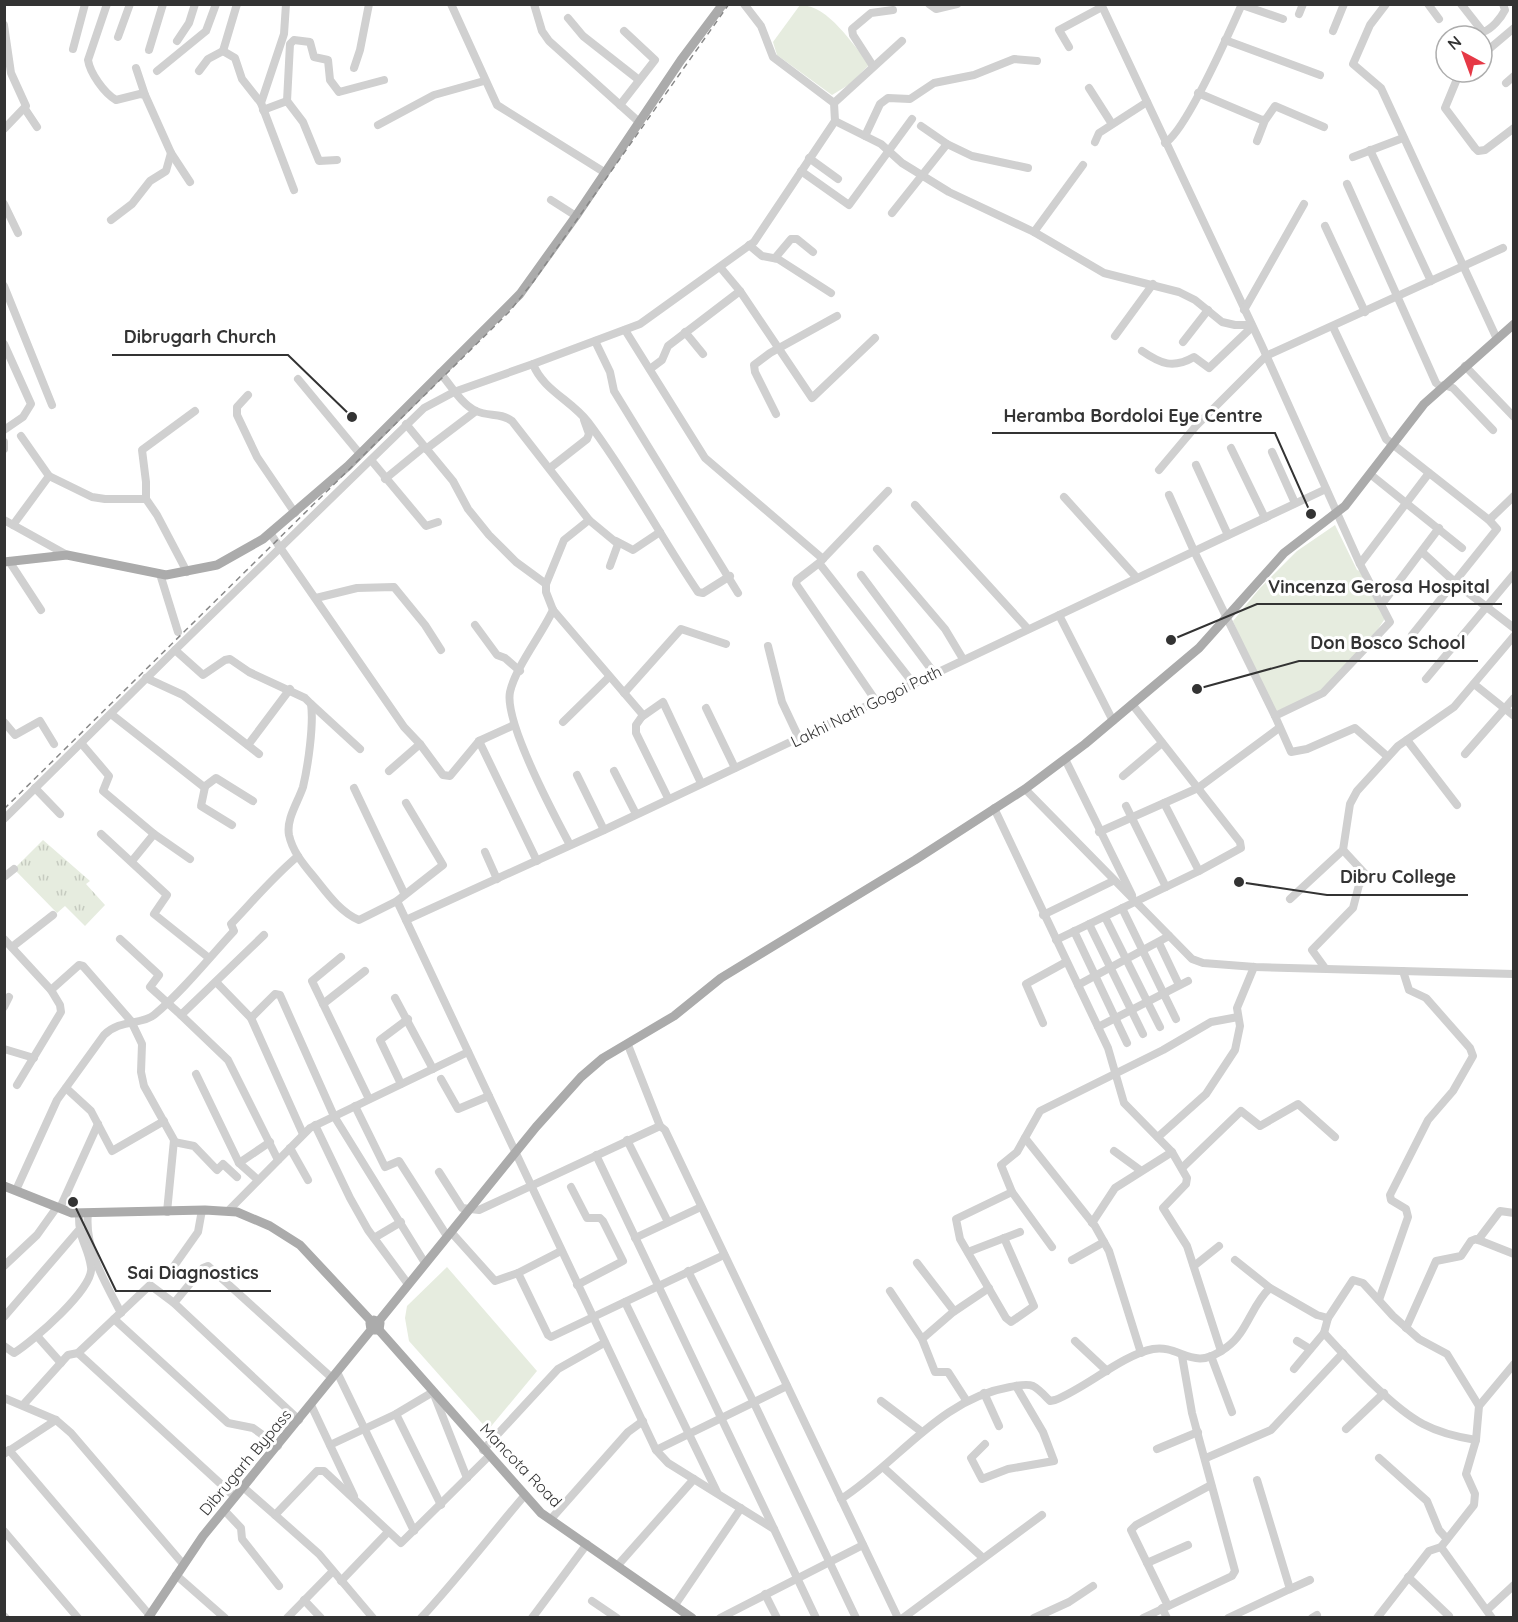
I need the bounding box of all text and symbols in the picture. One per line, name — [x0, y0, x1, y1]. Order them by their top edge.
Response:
north arrow — [1434, 24, 1494, 84]
text: N — [1443, 31, 1465, 54]
callout: Dibrugarh Church — [112, 319, 288, 355]
text: Dibrugarh Church — [124, 325, 276, 348]
callout: Heramba Bordoloi Eye Centre — [992, 397, 1275, 433]
text: Heramba Bordoloi Eye Centre — [1003, 404, 1263, 427]
callout: Vincenza Gerosa Hospital — [1257, 568, 1502, 604]
text: Vincenza Gerosa Hospital — [1268, 575, 1490, 598]
callout: Don Bosco School — [1299, 625, 1478, 661]
text: Don Bosco School — [1310, 631, 1466, 654]
street label: Lakhi Nath Gogoi Path — [787, 661, 945, 751]
callout: Dibru College — [1327, 859, 1468, 895]
text: Dibru College — [1340, 865, 1456, 888]
callout: Sai Diagnostics — [116, 1255, 271, 1291]
text: Sai Diagnostics — [127, 1261, 259, 1284]
street label: Dibrugarh Bypass — [195, 1405, 295, 1519]
street label: Mancota Road — [476, 1419, 566, 1511]

